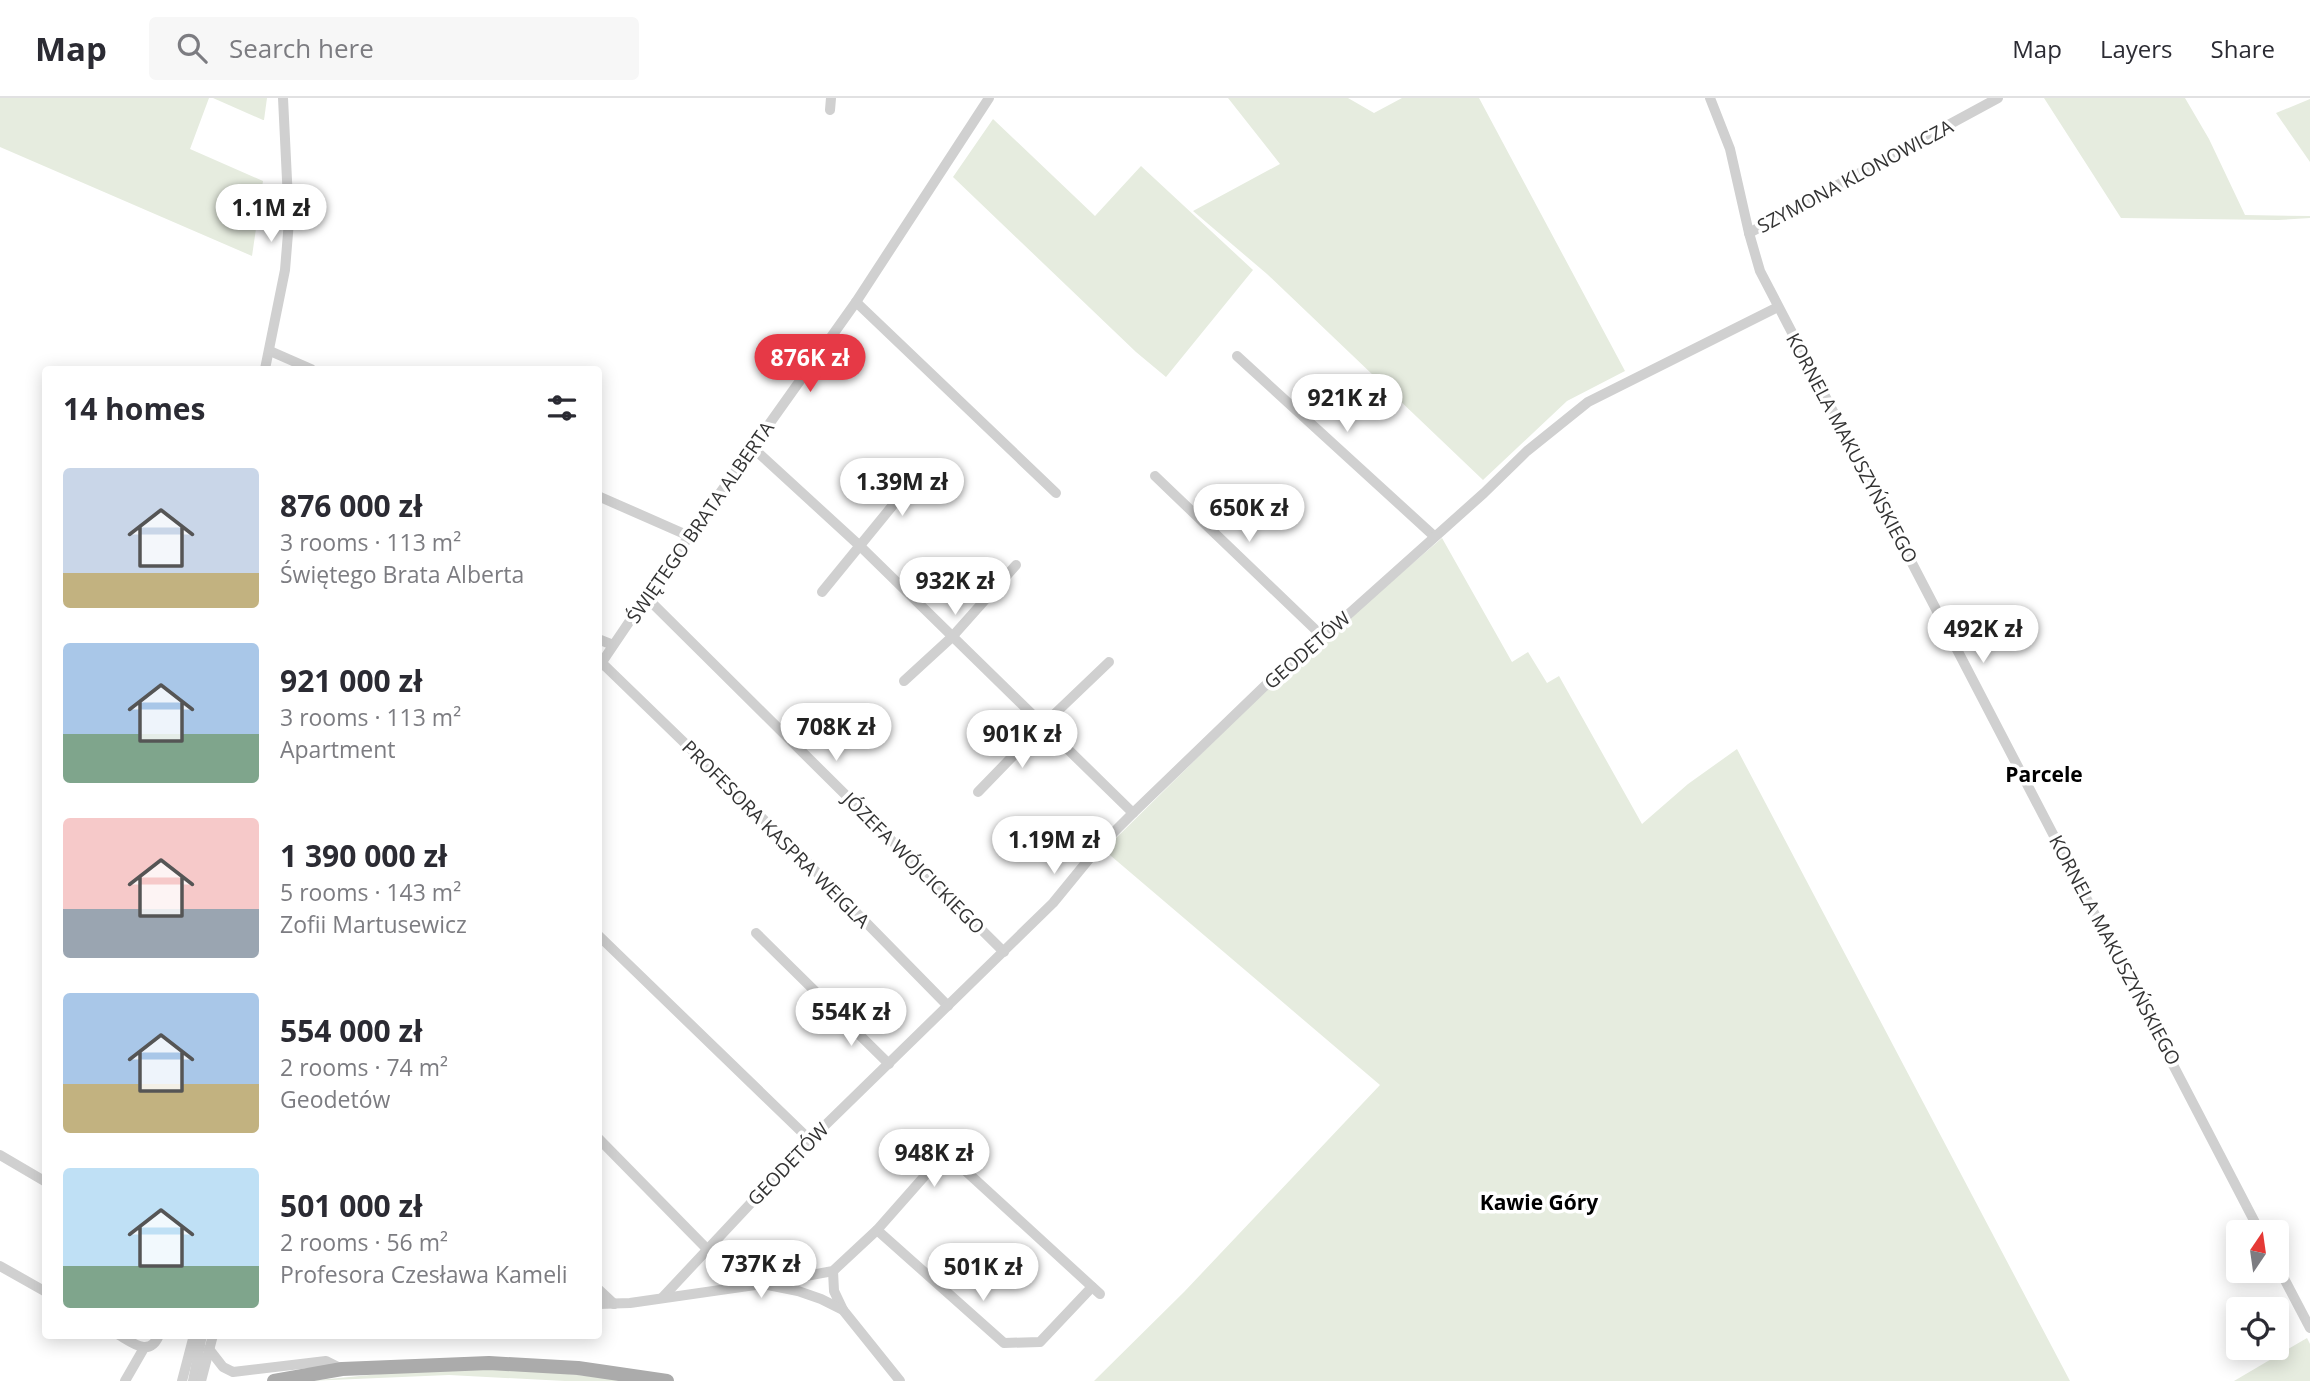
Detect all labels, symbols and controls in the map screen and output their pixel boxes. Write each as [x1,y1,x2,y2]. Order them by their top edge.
search box [149,17,639,80]
text: Map [35,26,107,71]
icon: search [173,29,211,67]
text: Search here [229,30,374,66]
text: Map [2012,32,2062,65]
text: Layers [2100,32,2173,65]
text: Share [2211,32,2275,65]
street label: SZYMONA KLONOWICZA [1753,113,1957,239]
pin: 1.1M zł [206,184,336,244]
text: 1.1M zł [232,191,310,223]
street label: KORNELA MAKUSZYŃSKIEGO [1780,328,1924,568]
pin: 876K zł [745,334,875,394]
text: 876K zł [771,341,849,373]
pin: 921K zł [1282,374,1412,434]
text: 921K zł [1308,381,1386,413]
text: 14 homes [63,388,206,429]
icon: filters [543,389,581,427]
street label: ŚWIĘTEGO BRATA ALBERTA [620,416,780,628]
pin: 1.39M zł [830,458,974,518]
text: 1.39M zł [856,465,948,497]
pin: 650K zł [1184,484,1314,544]
text: 876 000 zł [280,485,422,526]
text: 650K zł [1210,491,1288,523]
icon: home [119,496,203,580]
text: 3 rooms · 113 m² [280,526,461,558]
text: Świętego Brata Alberta [280,558,524,590]
pin: 932K zł [890,558,1020,617]
text: 932K zł [916,564,994,596]
street label: GEODETÓW [1258,605,1356,695]
pin: 492K zł [1918,606,2048,665]
text: 492K zł [1944,612,2022,644]
text: 921 000 zł [280,660,422,701]
icon: home [119,671,203,755]
text: 3 rooms · 113 m² [280,701,461,733]
pin: 708K zł [771,704,901,763]
text: 708K zł [797,710,875,742]
pin: 901K zł [957,710,1087,770]
text: 901K zł [983,717,1061,749]
text: Apartment [280,733,396,765]
street label: PROFESORA KASPRA WEIGLA [676,734,876,934]
district label: Parcele [2005,760,2083,788]
street label: JÓZEFA WÓJCICKIEGO [836,785,991,940]
pin: 1.19M zł [982,816,1126,876]
text: 1.19M zł [1008,823,1100,855]
street label: KORNELA MAKUSZYŃSKIEGO [2043,830,2187,1070]
text: 1 390 000 zł [280,835,447,876]
icon: home [119,846,203,930]
text: 5 rooms · 143 m² [280,876,461,908]
text: Zofii Martusewicz [280,908,467,940]
pin: 554K zł [786,988,916,1048]
text: 554K zł [812,995,890,1027]
text: 554 000 zł [280,1010,422,1051]
icon: home [119,1021,203,1105]
text: 2 rooms · 74 m² [280,1051,448,1083]
text: Geodetów [280,1083,390,1115]
street label: GEODETÓW [742,1116,835,1211]
pin: 948K zł [869,1130,999,1189]
text: 948K zł [895,1136,973,1168]
text: 501 000 zł [280,1185,422,1226]
district label: Kawie Góry [1480,1188,1598,1216]
icon: home [119,1196,203,1280]
north arrow [2226,1220,2289,1283]
map controls [2226,1220,2289,1360]
text: 2 rooms · 56 m² [280,1226,448,1258]
pin: 737K zł [696,1240,826,1300]
pin: 501K zł [918,1244,1048,1303]
text: 737K zł [722,1247,800,1279]
text: 501K zł [944,1250,1022,1282]
text: Profesora Czesława Kameli [280,1258,568,1290]
button: locate [2226,1297,2289,1360]

